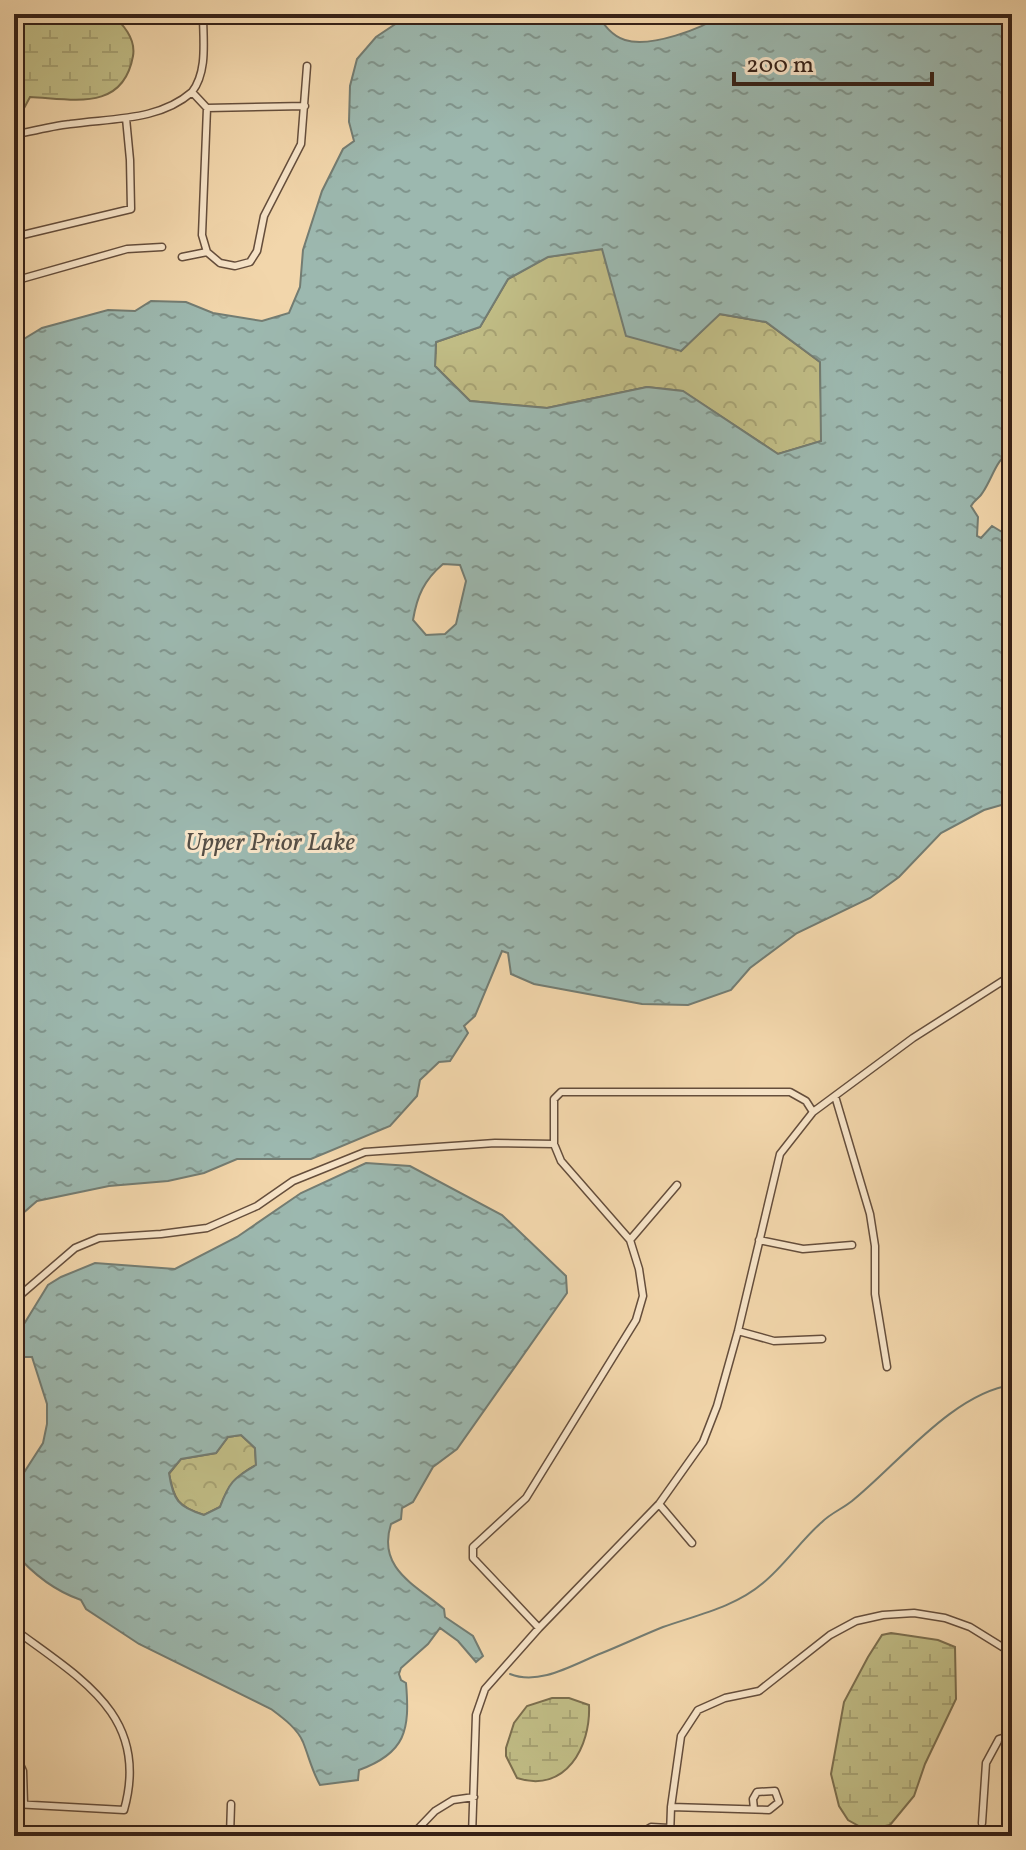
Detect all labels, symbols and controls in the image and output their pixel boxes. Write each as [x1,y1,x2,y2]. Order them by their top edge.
scale bar [734,36,932,86]
text: 200 m [746,49,814,83]
water label: Upper Prior Lake [185,825,355,861]

